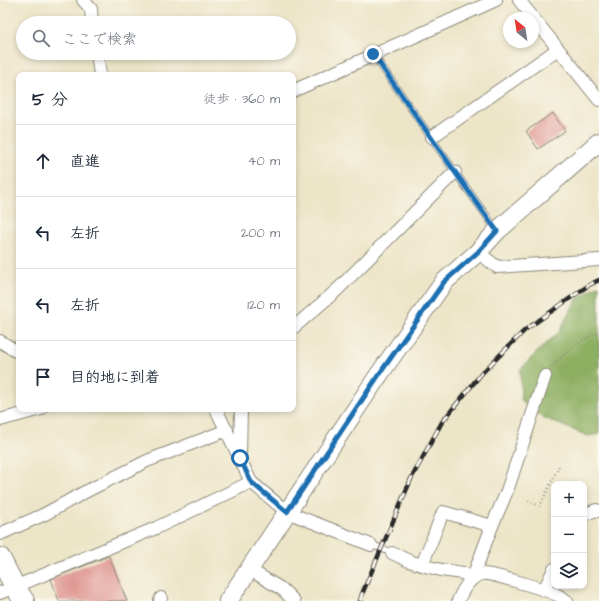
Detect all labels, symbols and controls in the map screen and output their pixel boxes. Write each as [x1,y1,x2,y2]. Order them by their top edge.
north arrow [503,12,539,48]
search box [16,16,296,60]
icon: search [30,27,52,49]
text: ここで検索 [62,29,137,50]
route end [364,45,382,63]
text: 5 分 [32,88,68,112]
text: 徒歩 · 360 m [203,90,280,108]
icon: ahead [32,150,54,172]
text: 直進 [70,151,100,172]
text: 40 m [248,152,280,170]
icon: left [32,222,54,244]
text: 左折 [70,223,100,244]
text: 200 m [241,224,280,242]
icon: left [32,294,54,316]
text: 左折 [70,295,100,316]
text: 120 m [247,296,280,314]
icon: arrive [32,366,54,388]
text: 目的地に到着 [70,367,160,388]
route start [231,449,249,467]
map controls [551,481,587,589]
button: + [551,481,587,517]
button: − [551,517,587,553]
button: layers [551,553,587,589]

